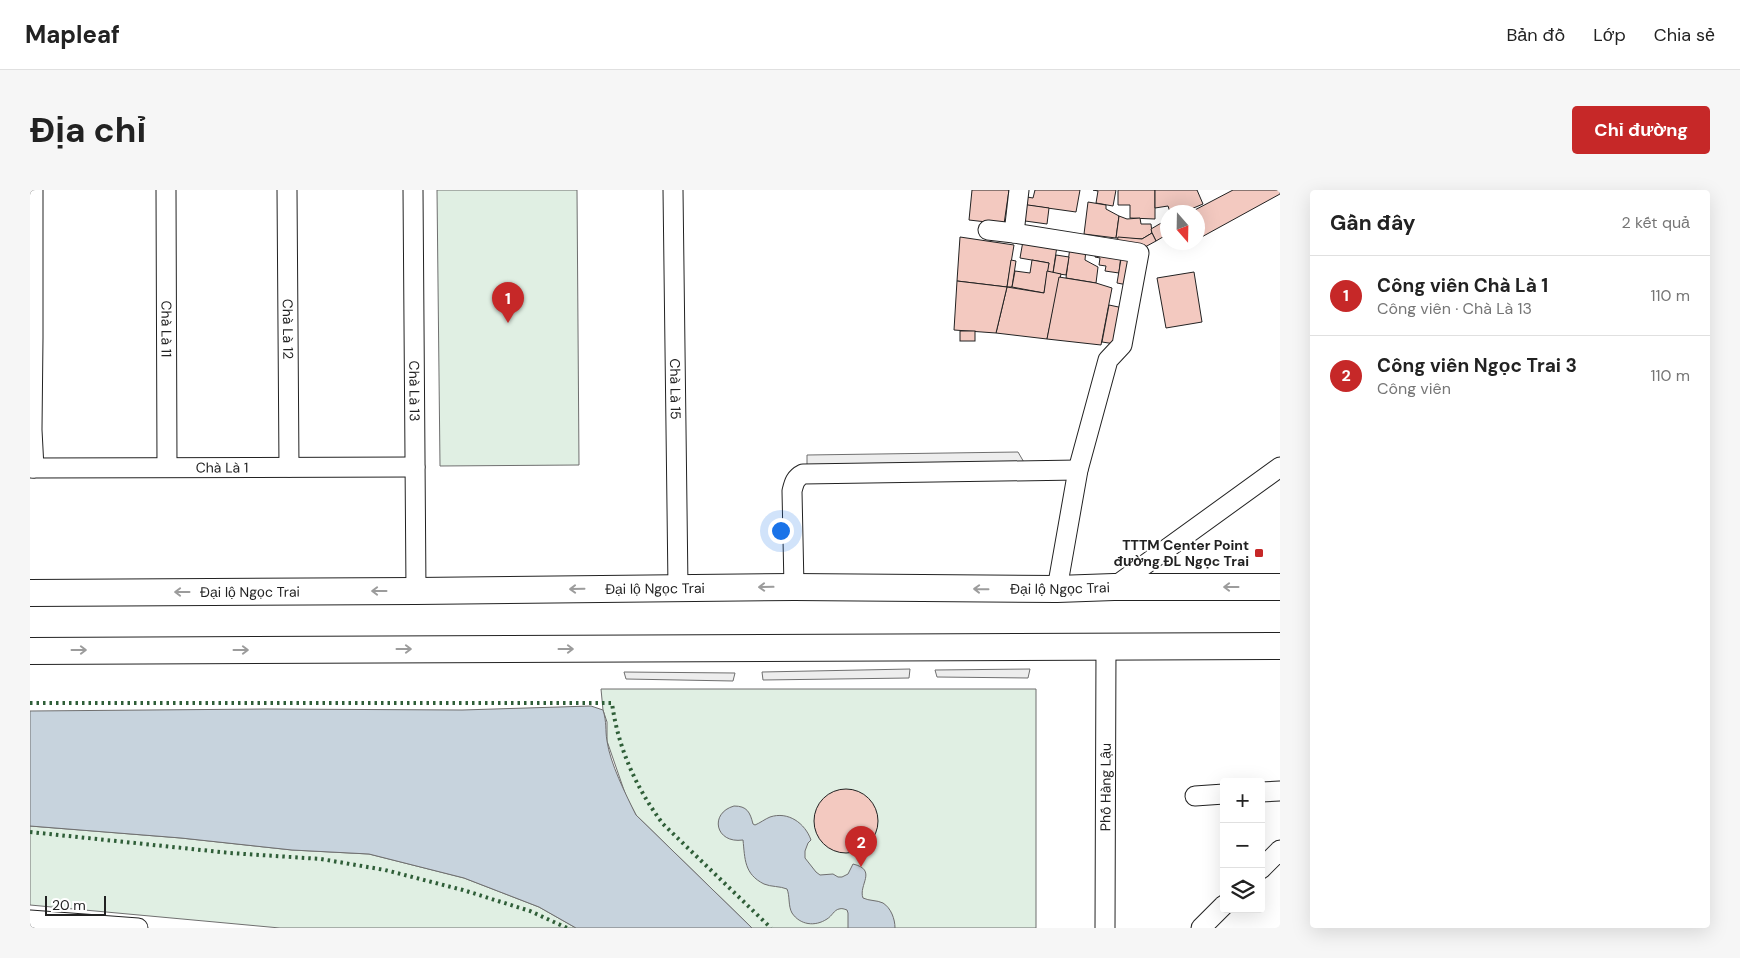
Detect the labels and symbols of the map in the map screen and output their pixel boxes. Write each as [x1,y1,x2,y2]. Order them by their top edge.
north arrow [1160,205,1205,250]
pin: 1 [492,282,524,323]
street label: Chà Là 12 [279,299,297,359]
street label: Chà Là 11 [157,300,176,358]
street label: Chà Là 15 [666,358,685,420]
street label: Chà Là 13 [405,360,424,421]
street label: Chà Là 1 [196,458,248,477]
your location [768,518,794,544]
place label: TTTM Center Point đường ĐL Ngọc Trai [1114,536,1249,570]
marker: TTTM Center Point đường ĐL Ngọc Trai [1253,547,1265,559]
street label: Đại lộ Ngọc Trai [1010,578,1110,598]
street label: Đại lộ Ngọc Trai [605,579,705,598]
one-way arrow [759,582,775,592]
one-way arrow [1224,582,1240,592]
street label: Đại lộ Ngọc Trai [200,583,300,601]
one-way arrow [569,584,586,594]
one-way arrow [974,584,990,594]
one-way arrow [372,586,388,596]
one-way arrow [174,587,190,597]
one-way arrow [395,644,411,654]
one-way arrow [558,644,574,653]
one-way arrow [70,645,86,655]
one-way arrow [232,645,249,655]
street label: Phố Hàng Lậu [1096,743,1115,831]
pin: 2 [845,826,877,867]
scale bar [45,893,106,916]

